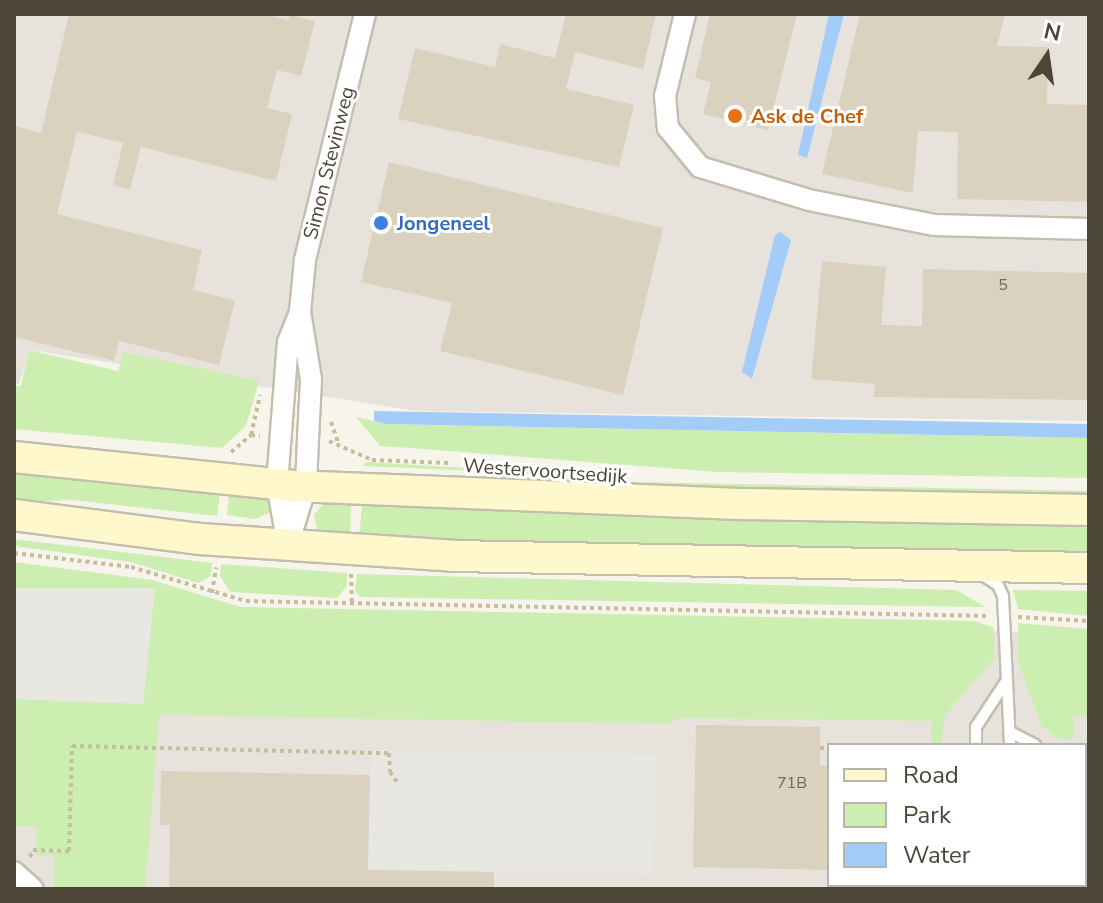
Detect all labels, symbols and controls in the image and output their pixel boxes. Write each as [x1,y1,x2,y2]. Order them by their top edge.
north arrow [1007,16,1087,96]
text: N [1041,16,1064,49]
street label: Simon Stevinweg [298,84,360,242]
place label: Ask de Chef [751,104,863,128]
marker: Ask de Chef [726,107,744,125]
place label: Jongeneel [397,211,490,235]
marker: Jongeneel [372,214,390,232]
house number: 5 [998,275,1008,295]
street label: Westervoortsedijk [462,453,628,489]
legend [827,743,1087,887]
text: Road [903,759,959,791]
house number: 71B [777,773,807,793]
text: Park [903,799,951,831]
text: Water [903,839,970,871]

